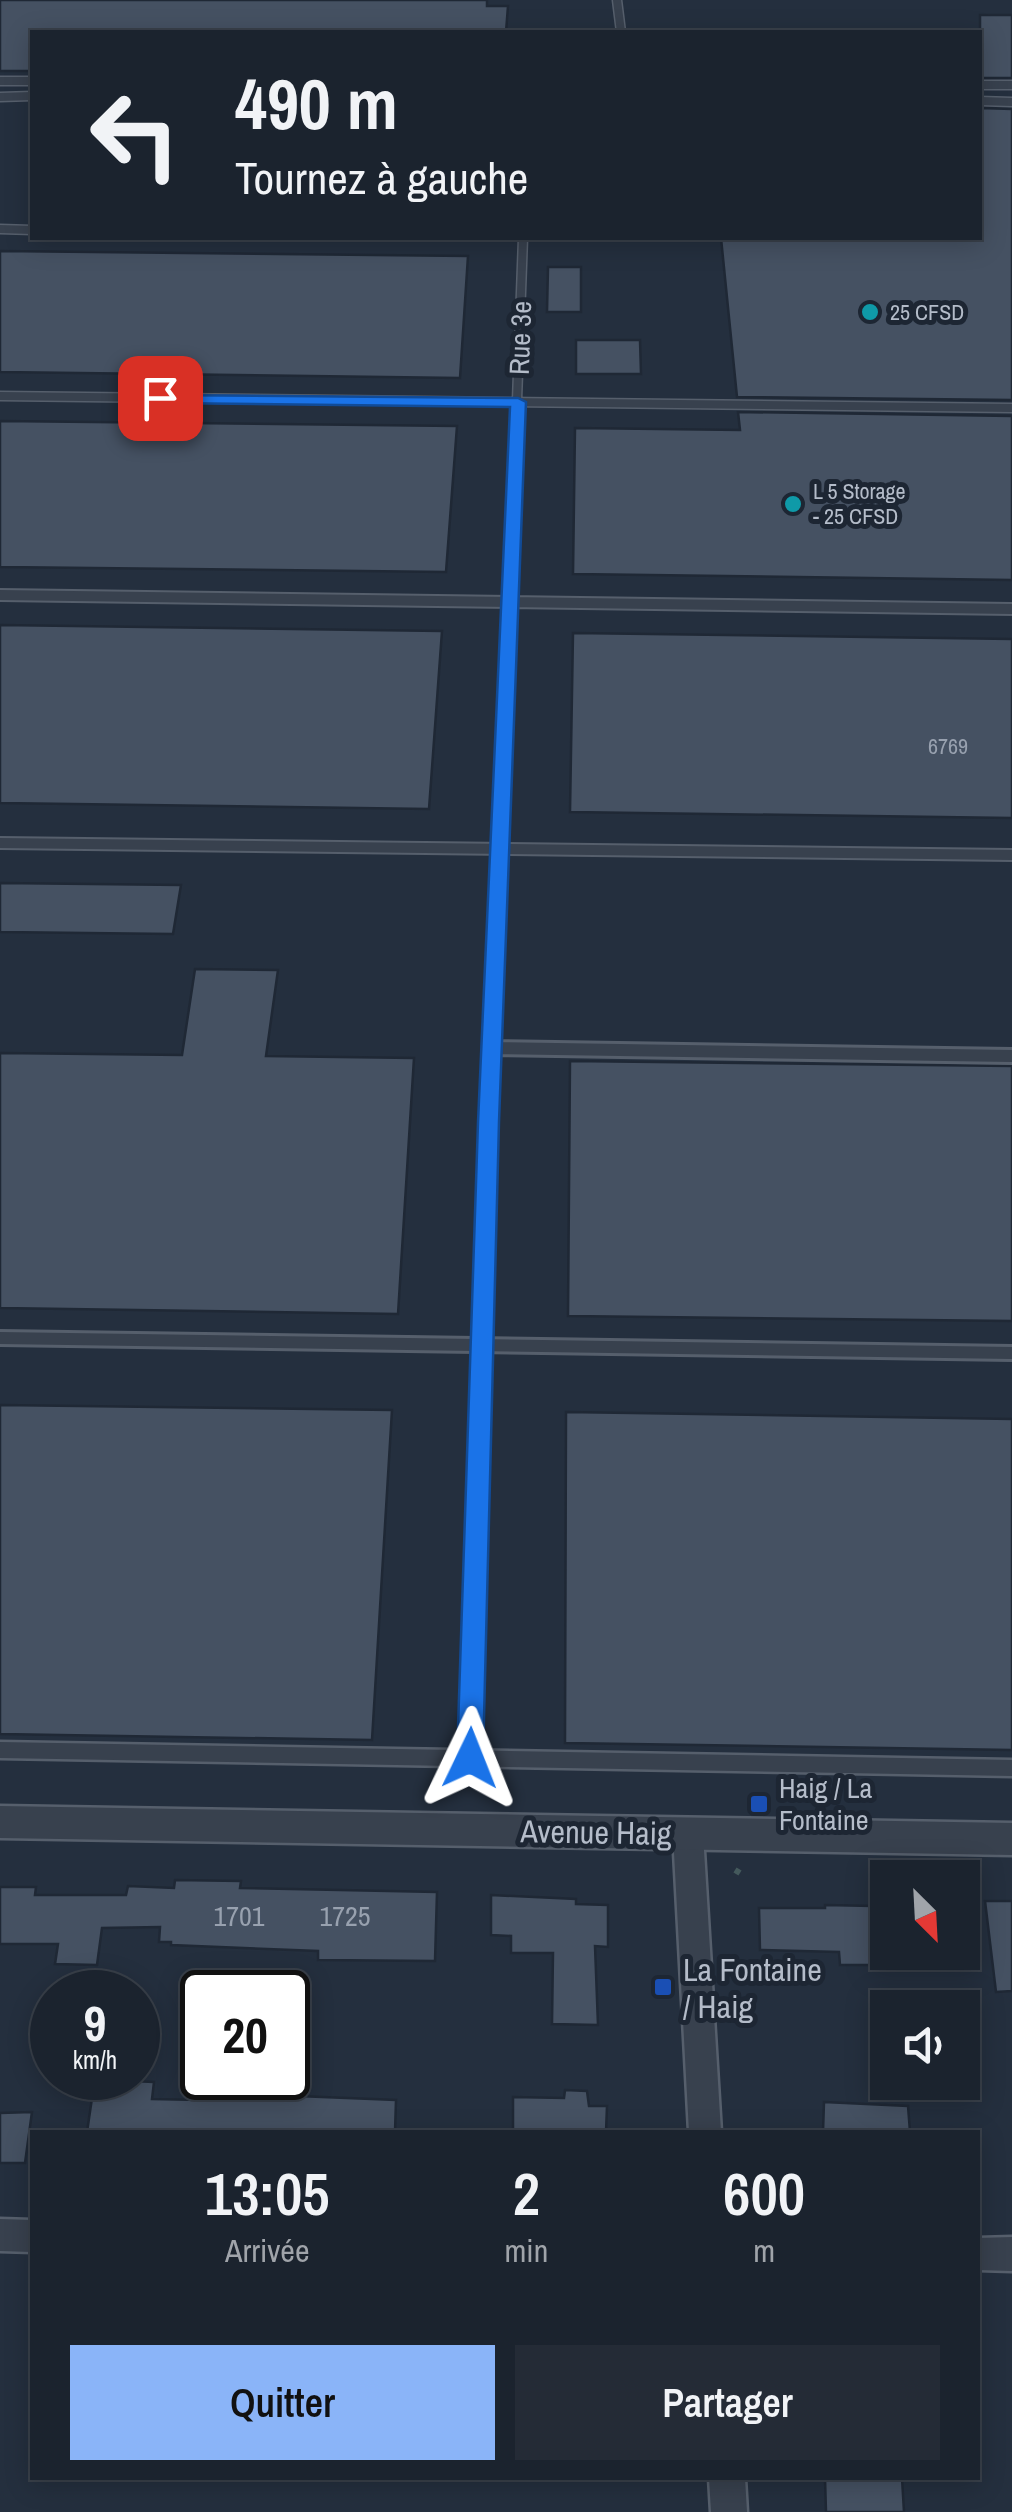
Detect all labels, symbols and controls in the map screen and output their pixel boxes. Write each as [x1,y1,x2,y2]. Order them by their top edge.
text: 490 m [235,57,398,151]
icon: left [70,70,200,200]
text: Tournez à gauche [235,147,528,208]
place label: 25 CFSD [890,297,964,327]
street label: Rue 3e [500,300,540,376]
marker: 25 CFSD [859,301,881,323]
pin [118,356,203,441]
icon: arrive [133,371,188,426]
place label: L 5 Storage - 25 CFSD [813,476,906,531]
marker: L 5 Storage - 25 CFSD [782,493,804,515]
house number: 6769 [928,731,968,761]
position arrow [418,1706,522,1810]
place label: Haig / La Fontaine [779,1769,872,1839]
marker: Haig / La Fontaine [748,1793,770,1815]
street label: Avenue Haig [519,1809,672,1855]
north arrow [870,1860,980,1970]
map controls [870,1860,980,2100]
house number: 1701 [213,1897,265,1935]
house number: 1725 [319,1897,371,1935]
place label: La Fontaine / Haig [683,1948,822,2028]
speed limit sign: 20 [180,1970,310,2100]
marker: La Fontaine / Haig [652,1976,674,1998]
text: 9 [84,1989,106,2057]
button: sound [870,1990,980,2100]
text: km/h [73,2043,117,2077]
text: 13:05 [205,2153,330,2234]
text: 2 [513,2153,540,2234]
text: 600 [723,2153,805,2234]
text: Arrivée [225,2229,310,2272]
text: min [505,2229,548,2272]
text: m [753,2229,775,2272]
button: Quitter [70,2345,495,2460]
button: Partager [515,2345,940,2460]

